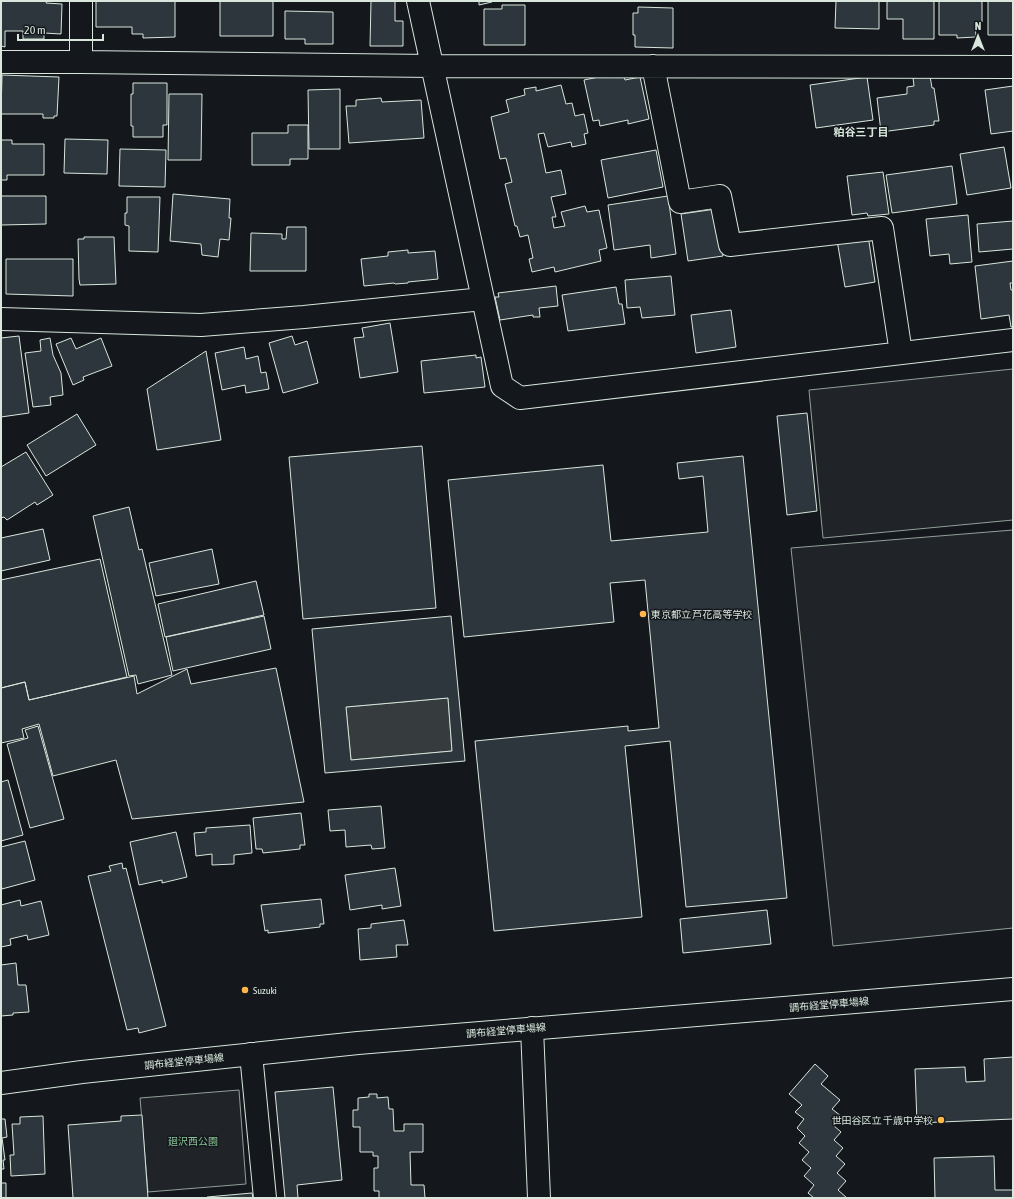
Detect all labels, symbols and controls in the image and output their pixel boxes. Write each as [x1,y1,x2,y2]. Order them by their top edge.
scale bar [18,16,103,42]
north arrow [958,16,998,56]
text: N [975,20,981,32]
text: 20 m [24,23,46,37]
district label: 粕谷三丁目 [834,126,889,138]
marker: 東京都立 芦花高等学校 [638,609,648,619]
place label: 東京都立 芦花高等学校 [651,609,752,620]
marker: Suzuki [240,985,250,995]
place label: Suzuki [253,985,277,996]
street label: 調布経堂停車場線 [789,996,869,1013]
street label: 調布経堂停車場線 [466,1022,546,1039]
street label: 調布経堂停車場線 [144,1052,224,1071]
place label: 世田谷区立 千歳中学校 [832,1115,933,1126]
marker: 世田谷区立 千歳中学校 [936,1115,946,1125]
park label: 廻沢西公園 [168,1136,218,1147]

